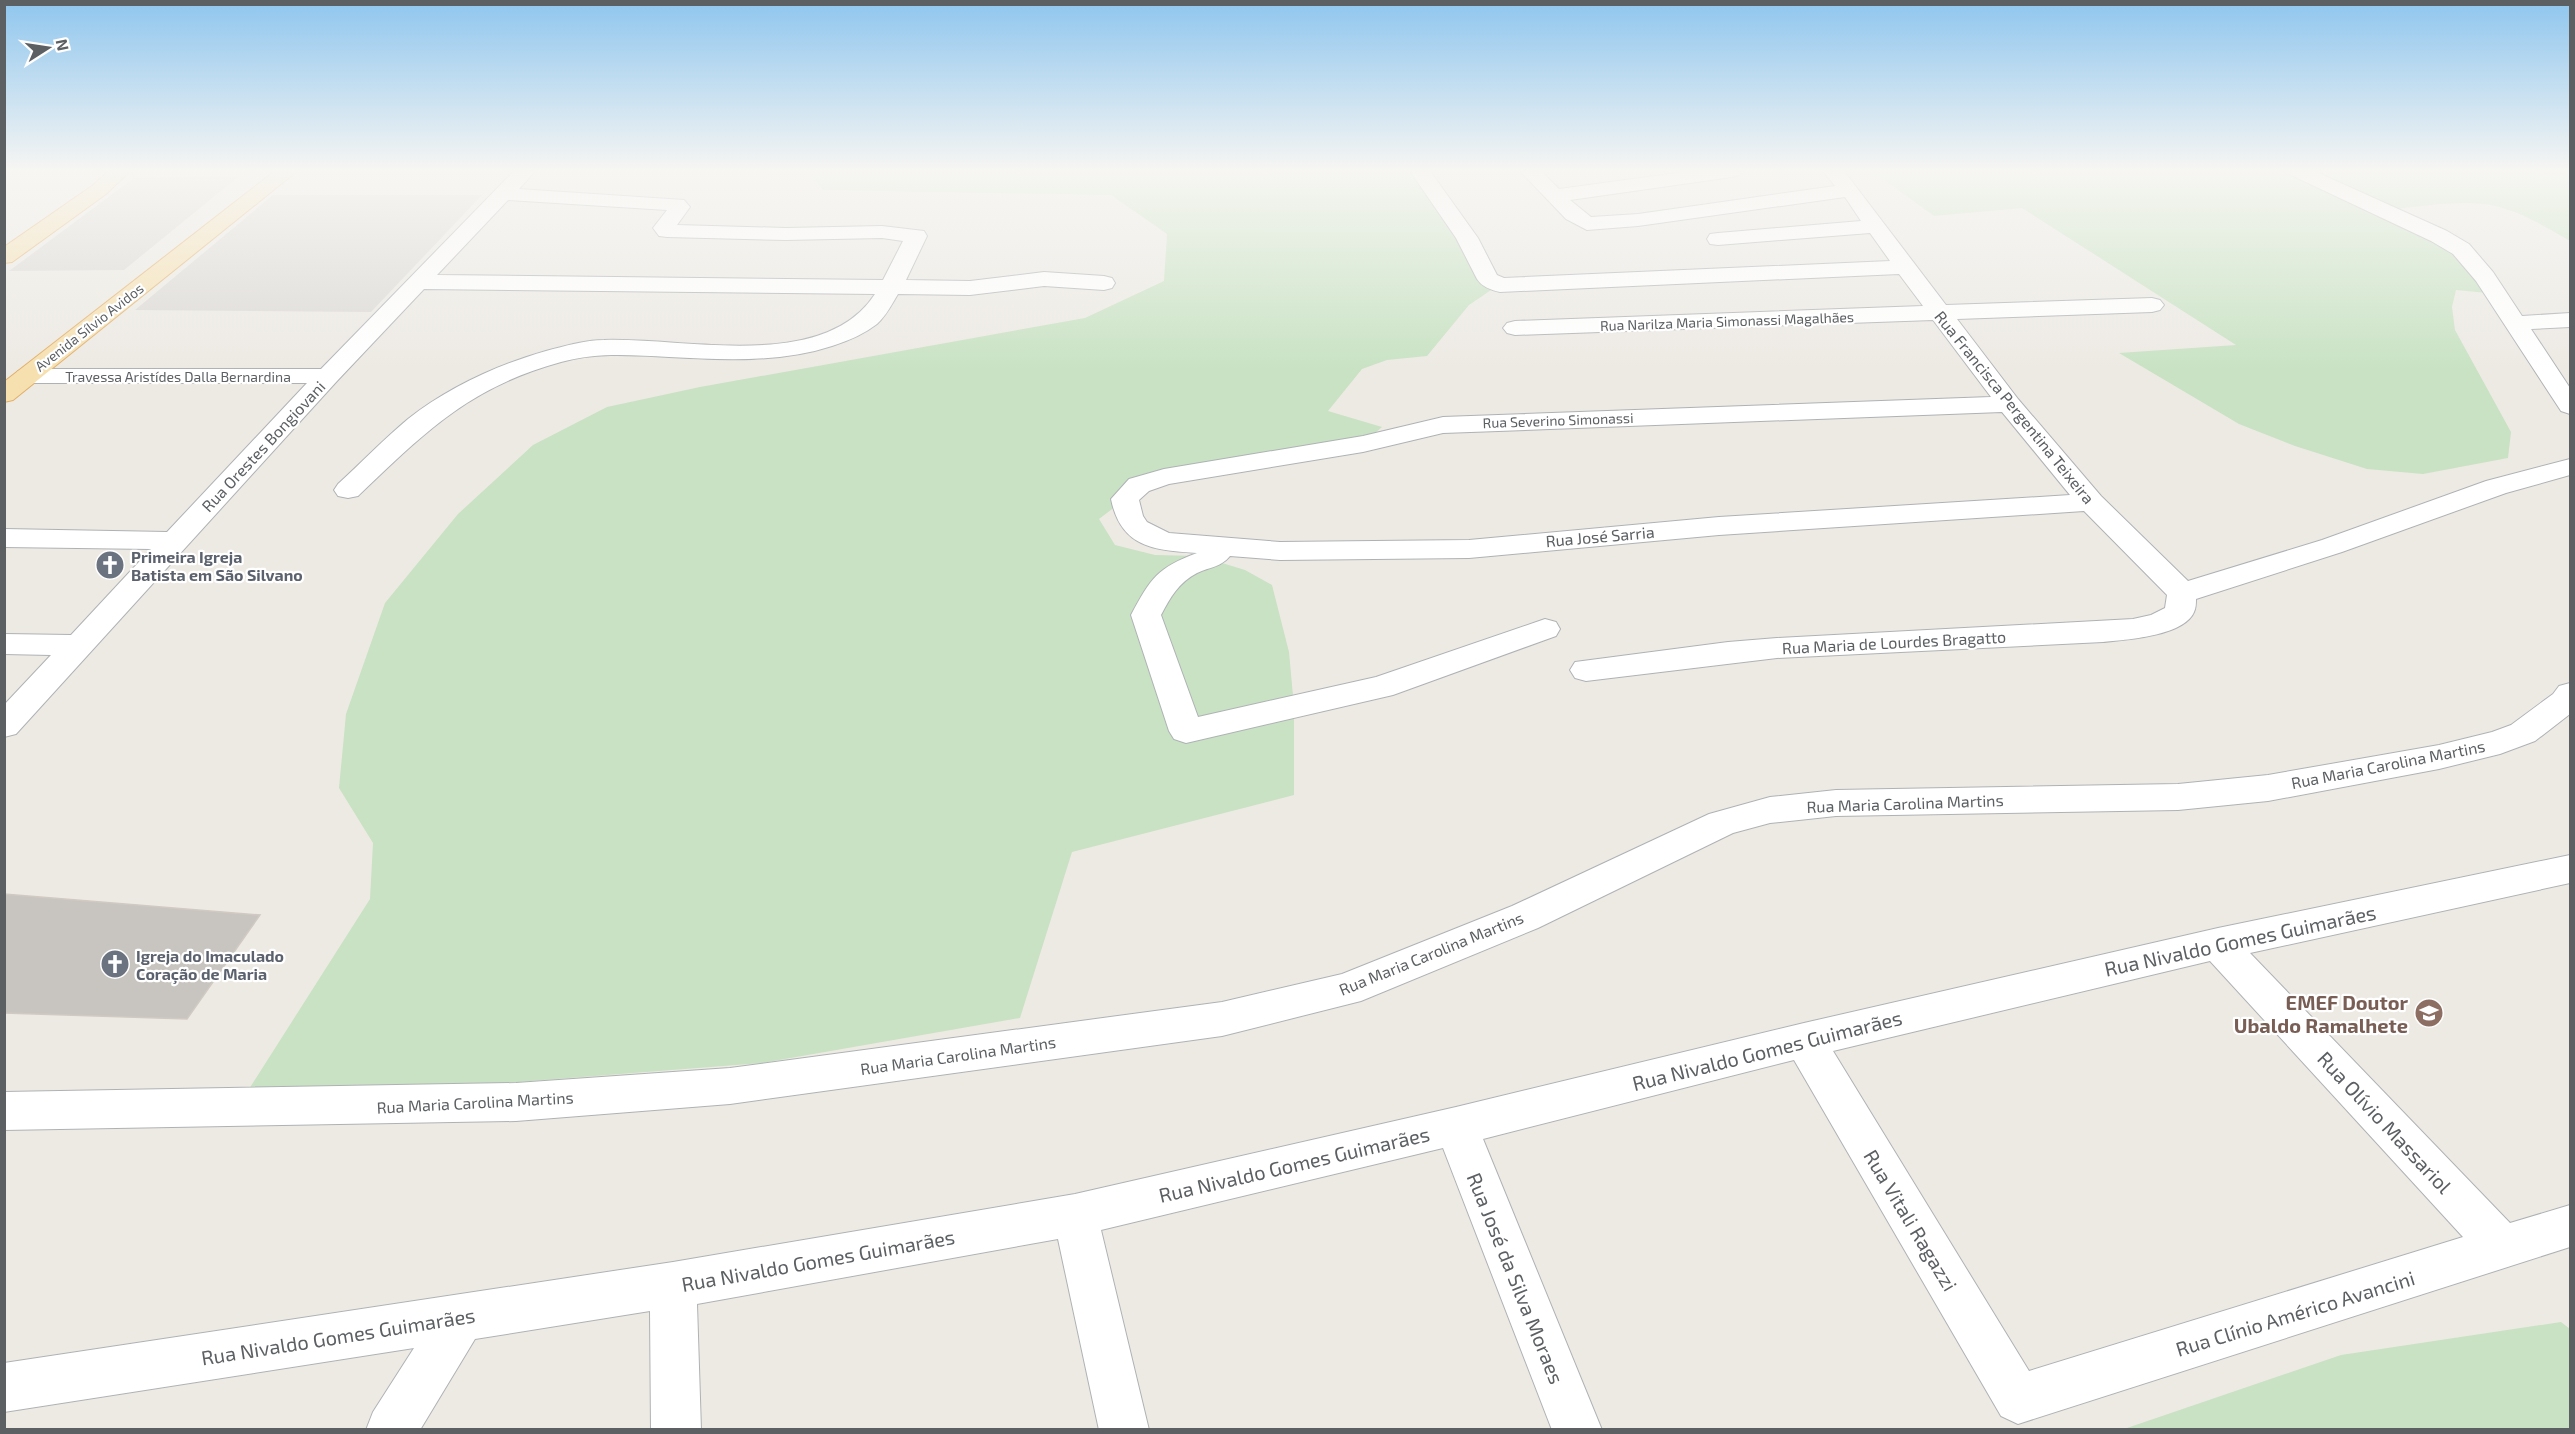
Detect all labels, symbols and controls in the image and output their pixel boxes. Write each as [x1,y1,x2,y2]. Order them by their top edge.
north arrow [18,18,78,78]
text: N [53,37,74,52]
street label: Avenida Sílvio Avidos [31,279,147,375]
street label: Rua Francisca Pergentina Teixeira [1931,307,2099,507]
street label: Rua Narilza Maria Simonassi Magalhães [1600,308,1854,334]
street label: Travessa Aristídes Dalla Bernardina [65,368,291,385]
street label: Rua Orestes Bongiovani [197,377,329,515]
street label: Rua Severino Simonassi [1482,409,1634,431]
street label: Rua José Sarria [1545,522,1655,550]
place label: Primeira Igreja Batista em São Silvano [131,547,303,584]
church icon: Primeira Igreja Batista em São Silvano [94,549,126,581]
street label: Rua Maria de Lourdes Bragatto [1781,627,2007,657]
street label: Rua Maria Carolina Martins [2289,736,2487,792]
street label: Rua Maria Carolina Martins [1806,790,2004,816]
street label: Rua Nivaldo Gomes Guimarães [2102,899,2378,981]
street label: Rua Maria Carolina Martins [1336,907,1526,999]
place label: Igreja do Imaculado Coração de Maria [136,946,284,985]
church icon: Igreja do Imaculado Coração de Maria [99,948,131,980]
place label: EMEF Doutor Ubaldo Ramalhete [2234,990,2408,1037]
school or university icon: EMEF Doutor Ubaldo Ramalhete [2413,997,2445,1029]
street label: Rua Nivaldo Gomes Guimarães [1630,1005,1904,1095]
street label: Rua Maria Carolina Martins [859,1032,1057,1078]
street label: Rua Olívio Massariol [2313,1046,2457,1198]
street label: Rua Maria Carolina Martins [376,1087,574,1117]
street label: Rua Nivaldo Gomes Guimarães [1156,1121,1432,1207]
street label: Rua Vitali Ragazzi [1859,1145,1963,1295]
street label: Rua José da Silva Moraes [1463,1169,1569,1387]
street label: Rua Nivaldo Gomes Guimarães [679,1224,957,1296]
street label: Rua Clínio Américo Avancini [2173,1265,2417,1361]
street label: Rua Nivaldo Gomes Guimarães [199,1302,477,1370]

